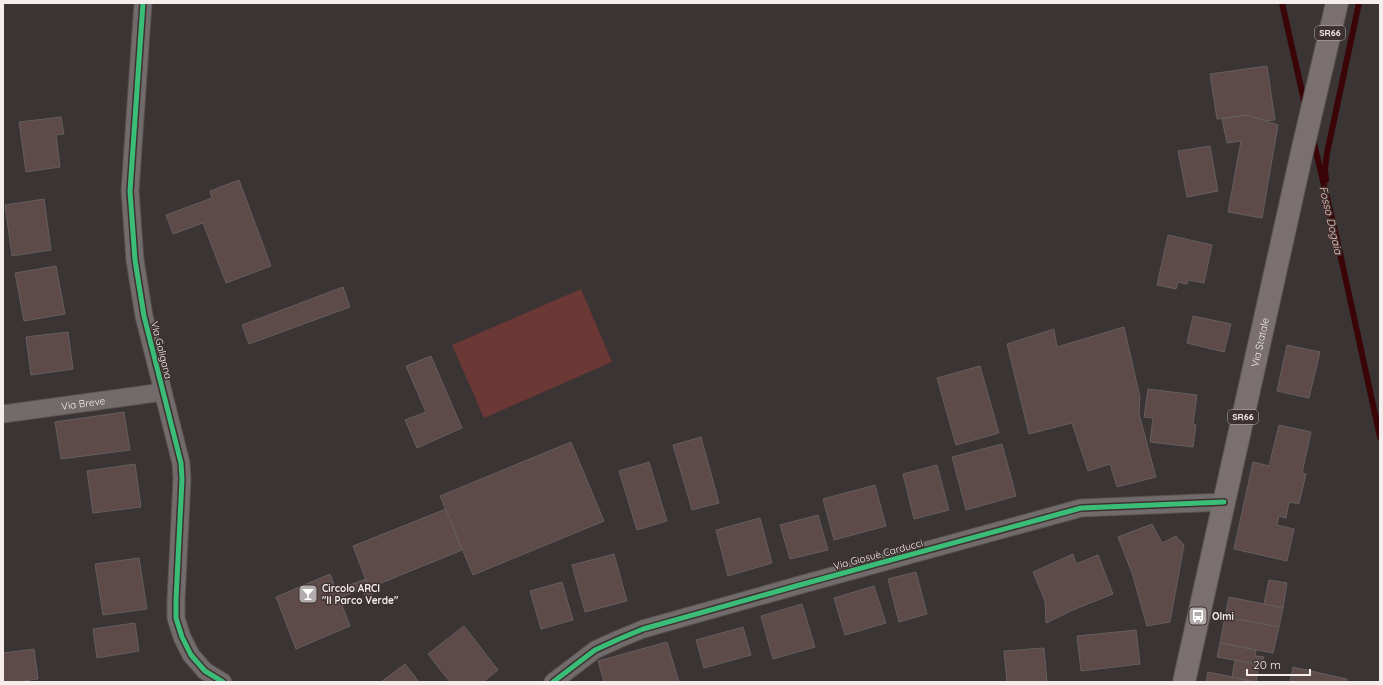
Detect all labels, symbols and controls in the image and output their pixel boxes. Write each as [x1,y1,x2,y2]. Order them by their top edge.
road number: SR66 [1315,26,1345,40]
water label: Fosso Dogaia [1316,184,1346,257]
street label: Via Statale [1248,316,1272,368]
street label: Via Galigana [148,320,175,380]
street label: Via Breve [61,394,106,413]
road number: SR66 [1228,410,1258,424]
street label: Via Giosuè Carducci [832,536,924,573]
place label: Circolo ARCI "Il Parco Verde" [322,582,399,607]
bar icon: Circolo ARCI "Il Parco Verde" [297,583,319,605]
bus stop icon: Olmi [1187,605,1209,627]
place label: Olmi [1212,610,1234,623]
scale bar [1247,651,1310,677]
text: 20 m [1253,657,1281,672]

